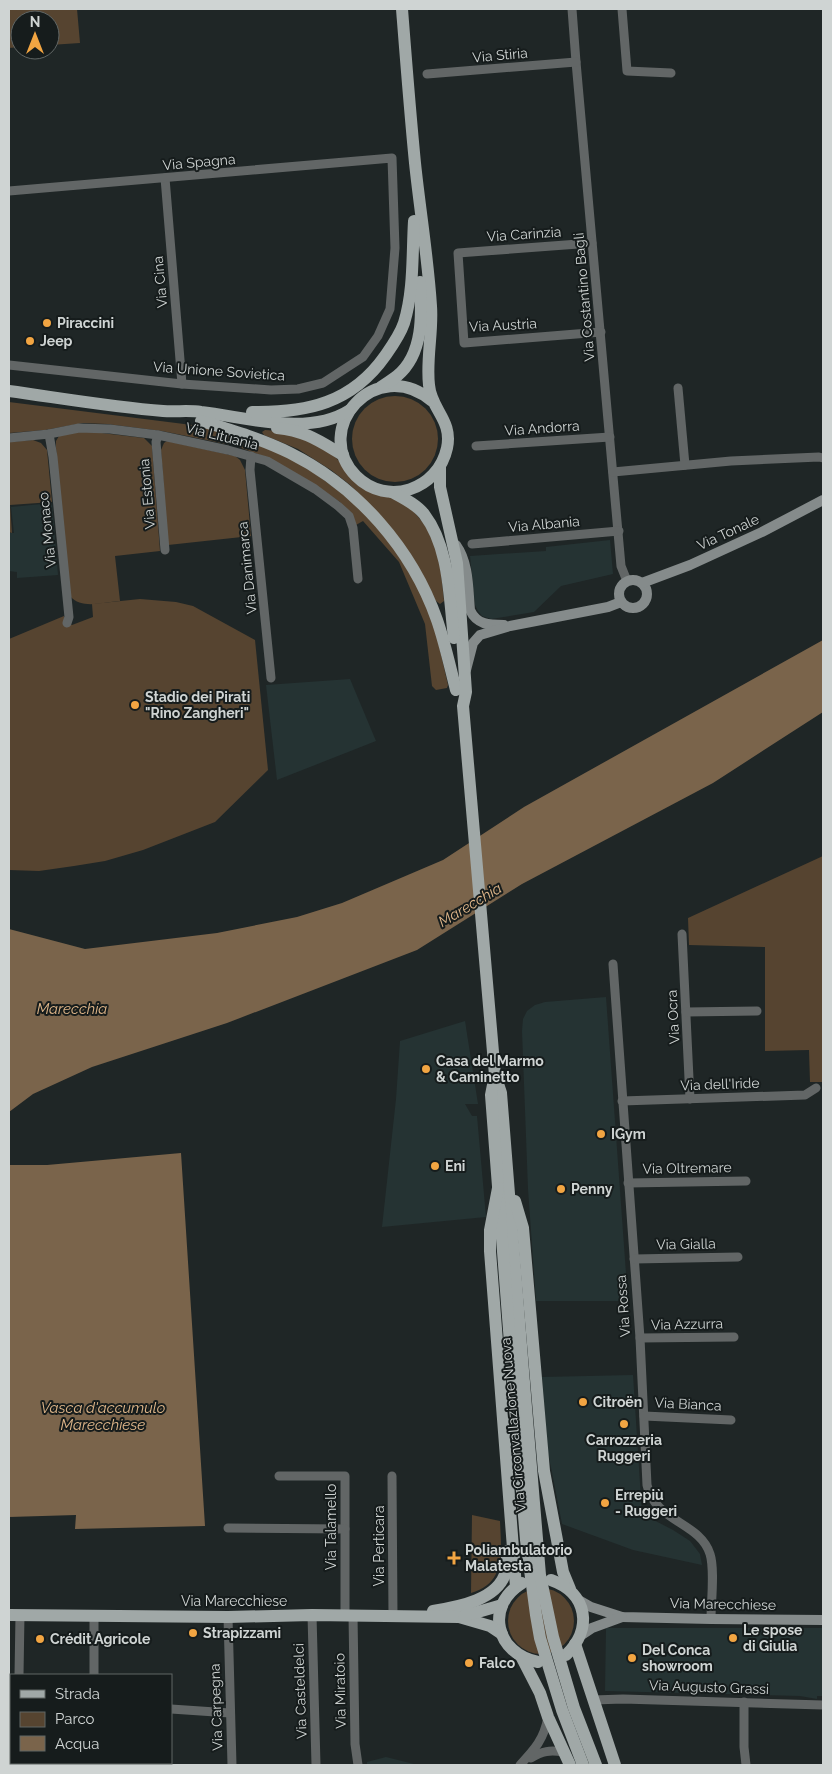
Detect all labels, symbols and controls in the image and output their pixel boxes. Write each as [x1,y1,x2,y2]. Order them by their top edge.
north arrow [10,10,60,60]
text: N [30,14,40,30]
street label: Via Stiria [472,45,528,65]
street label: Via Spagna [162,151,236,173]
street label: Via Carinzia [486,223,562,245]
street label: Via Costantino Bagli [570,232,598,362]
street label: Via Cina [150,255,170,309]
place label: Piraccini [57,315,114,331]
street label: Via Austria [469,315,537,335]
marker: Piraccini [41,317,53,329]
place label: Jeep [40,333,73,349]
marker: Jeep [24,335,36,347]
street label: Via Unione Sovietica [153,358,285,384]
street label: Via Andorra [504,417,580,439]
street label: Via Lituania [184,419,260,453]
street label: Via Estonia [136,458,158,530]
street label: Via Monaco [35,491,59,569]
street label: Via Tonale [694,511,762,553]
street label: Via Albania [508,513,580,535]
street label: Via Danimarca [234,521,260,615]
place label: Stadio dei Pirati "Rino Zangheri" [145,689,250,721]
marker: Stadio dei Pirati "Rino Zangheri" [129,699,141,711]
water label: Marecchia [435,879,505,931]
street label: Via Ocra [664,989,682,1045]
water label: Marecchia [37,1000,107,1018]
place label: Casa del Marmo & Caminetto [436,1053,544,1085]
marker: Casa del Marmo & Caminetto [420,1063,432,1075]
street label: Via dell'Iride [680,1075,760,1093]
place label: IGym [611,1126,646,1142]
marker: IGym [595,1128,607,1140]
place label: Eni [445,1158,465,1174]
street label: Via Oltremare [642,1159,732,1177]
marker: Eni [429,1160,441,1172]
place label: Penny [571,1181,613,1197]
marker: Penny [555,1183,567,1195]
street label: Via Gialla [656,1235,716,1253]
street label: Via Rossa [613,1274,633,1338]
street label: Via Azzurra [651,1315,723,1333]
street label: Via Circonvallazione Nuova [497,1337,529,1513]
place label: Citroën [593,1394,642,1410]
street label: Via Bianca [654,1394,722,1414]
marker: Citroën [577,1396,589,1408]
water label: Vasca d'accumulo Marecchiese [41,1399,165,1434]
marker: Carrozzeria Ruggeri [618,1418,630,1430]
place label: Carrozzeria Ruggeri [586,1432,662,1464]
street label: Via Talamello [323,1484,339,1570]
place label: Errepiù - Ruggeri [615,1487,677,1519]
marker: Errepiù - Ruggeri [599,1497,611,1509]
street label: Via Perticara [371,1505,387,1587]
place label: Poliambulatorio Malatesta [465,1542,573,1574]
marker: Poliambulatorio Malatesta [447,1551,461,1565]
street label: Via Marecchiese [181,1593,287,1609]
street label: Via Marecchiese [670,1595,776,1613]
place label: Le spose di Giulia [743,1622,803,1654]
place label: Strapizzami [203,1625,281,1641]
marker: Strapizzami [187,1627,199,1639]
place label: Crédit Agricole [50,1631,151,1647]
marker: Le spose di Giulia [727,1632,739,1644]
marker: Crédit Agricole [34,1633,46,1645]
place label: Del Conca showroom [642,1642,713,1674]
street label: Via Casteldelci [290,1643,310,1739]
marker: Del Conca showroom [626,1652,638,1664]
street label: Via Miratoio [331,1653,349,1729]
place label: Falco [479,1655,516,1671]
marker: Falco [463,1657,475,1669]
street label: Via Carpegna [206,1663,226,1751]
legend [10,1674,172,1764]
street label: Via Augusto Grassi [649,1677,769,1697]
text: Strada [55,1685,100,1703]
text: Parco [55,1710,95,1728]
text: Acqua [55,1735,99,1753]

